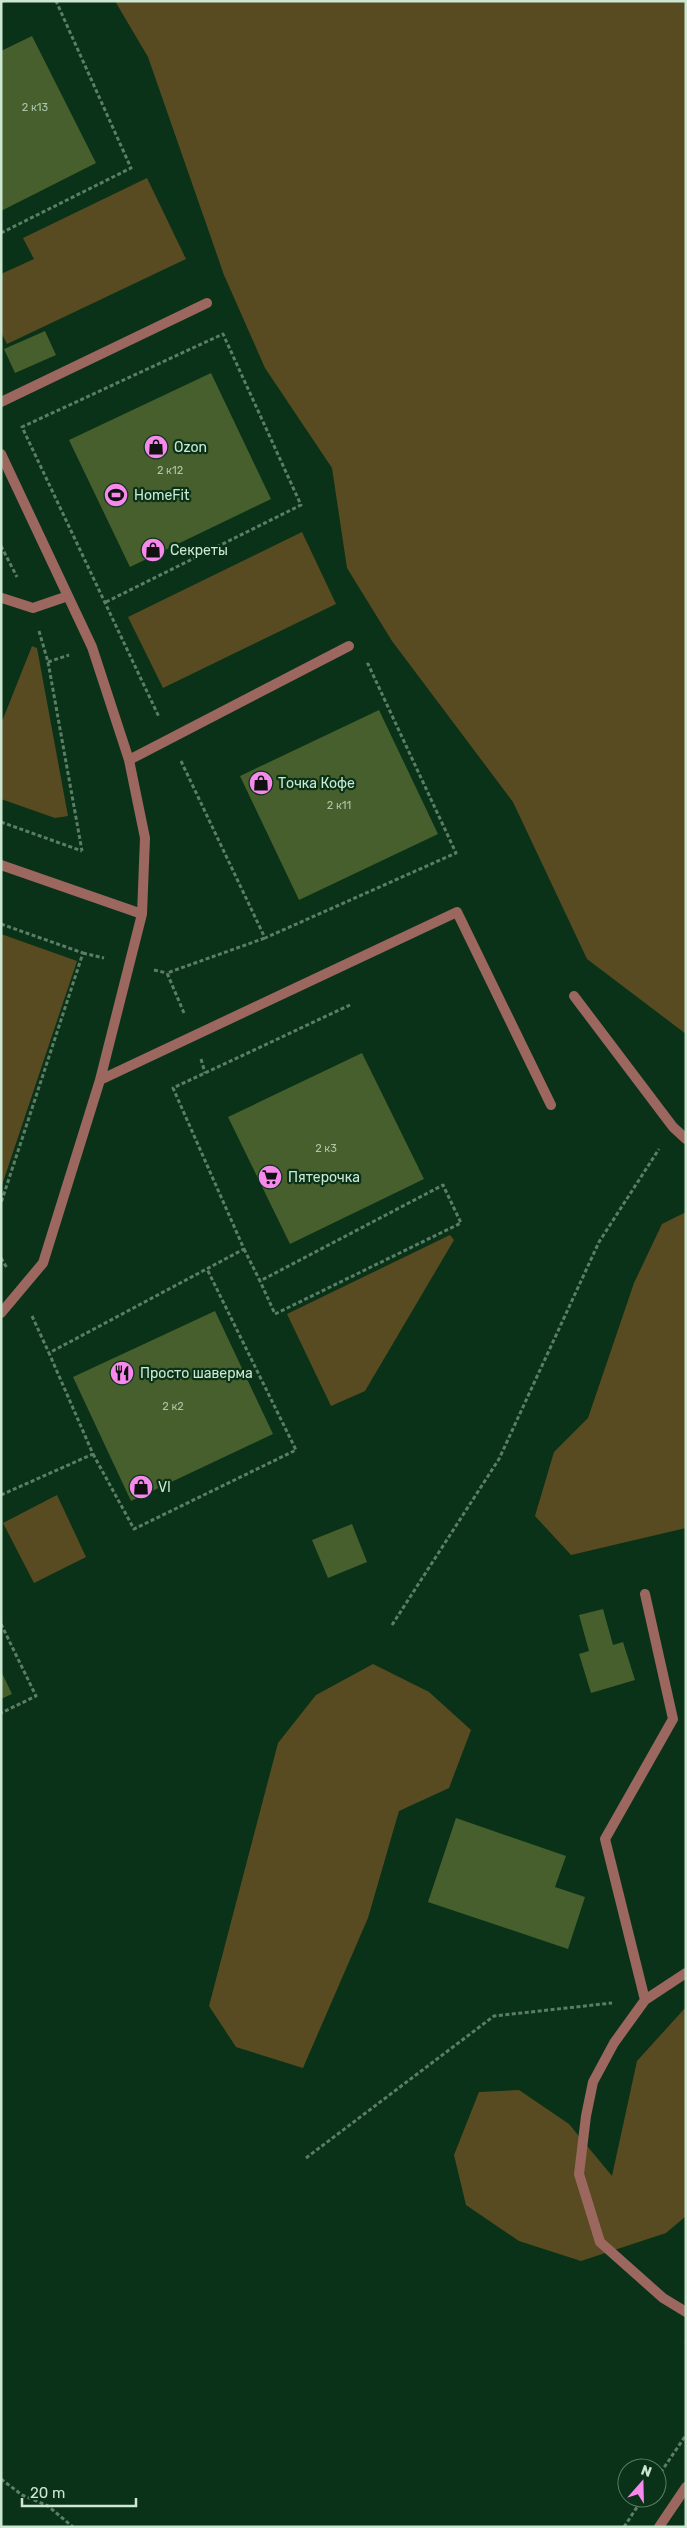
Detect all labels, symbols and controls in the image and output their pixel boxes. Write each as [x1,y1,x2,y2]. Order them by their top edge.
house number: 2 к13 [22,101,49,114]
shop icon: Ozon [143,434,169,460]
place label: Ozon [174,439,207,456]
house number: 2 к12 [157,464,183,477]
sports icon: HomeFit [103,482,129,508]
place label: HomeFit [134,487,190,504]
shop icon: Секреты [140,537,166,563]
place label: Секреты [170,542,228,559]
shop icon: Точка Кофе [248,770,274,796]
place label: Точка Кофе [278,775,355,792]
house number: 2 к11 [327,799,351,812]
house number: 2 к3 [315,1142,337,1155]
supermarket icon: Пятерочка [257,1164,283,1190]
place label: Пятерочка [288,1169,360,1186]
restaurant icon: Просто шаверма [109,1360,135,1386]
place label: Просто шаверма [140,1365,253,1382]
house number: 2 к2 [162,1400,184,1413]
shop icon: Vl [128,1474,154,1500]
place label: Vl [158,1479,171,1496]
north arrow [617,2458,667,2508]
text: N [639,2462,654,2481]
scale bar [22,2476,136,2508]
text: 20 m [30,2484,65,2502]

